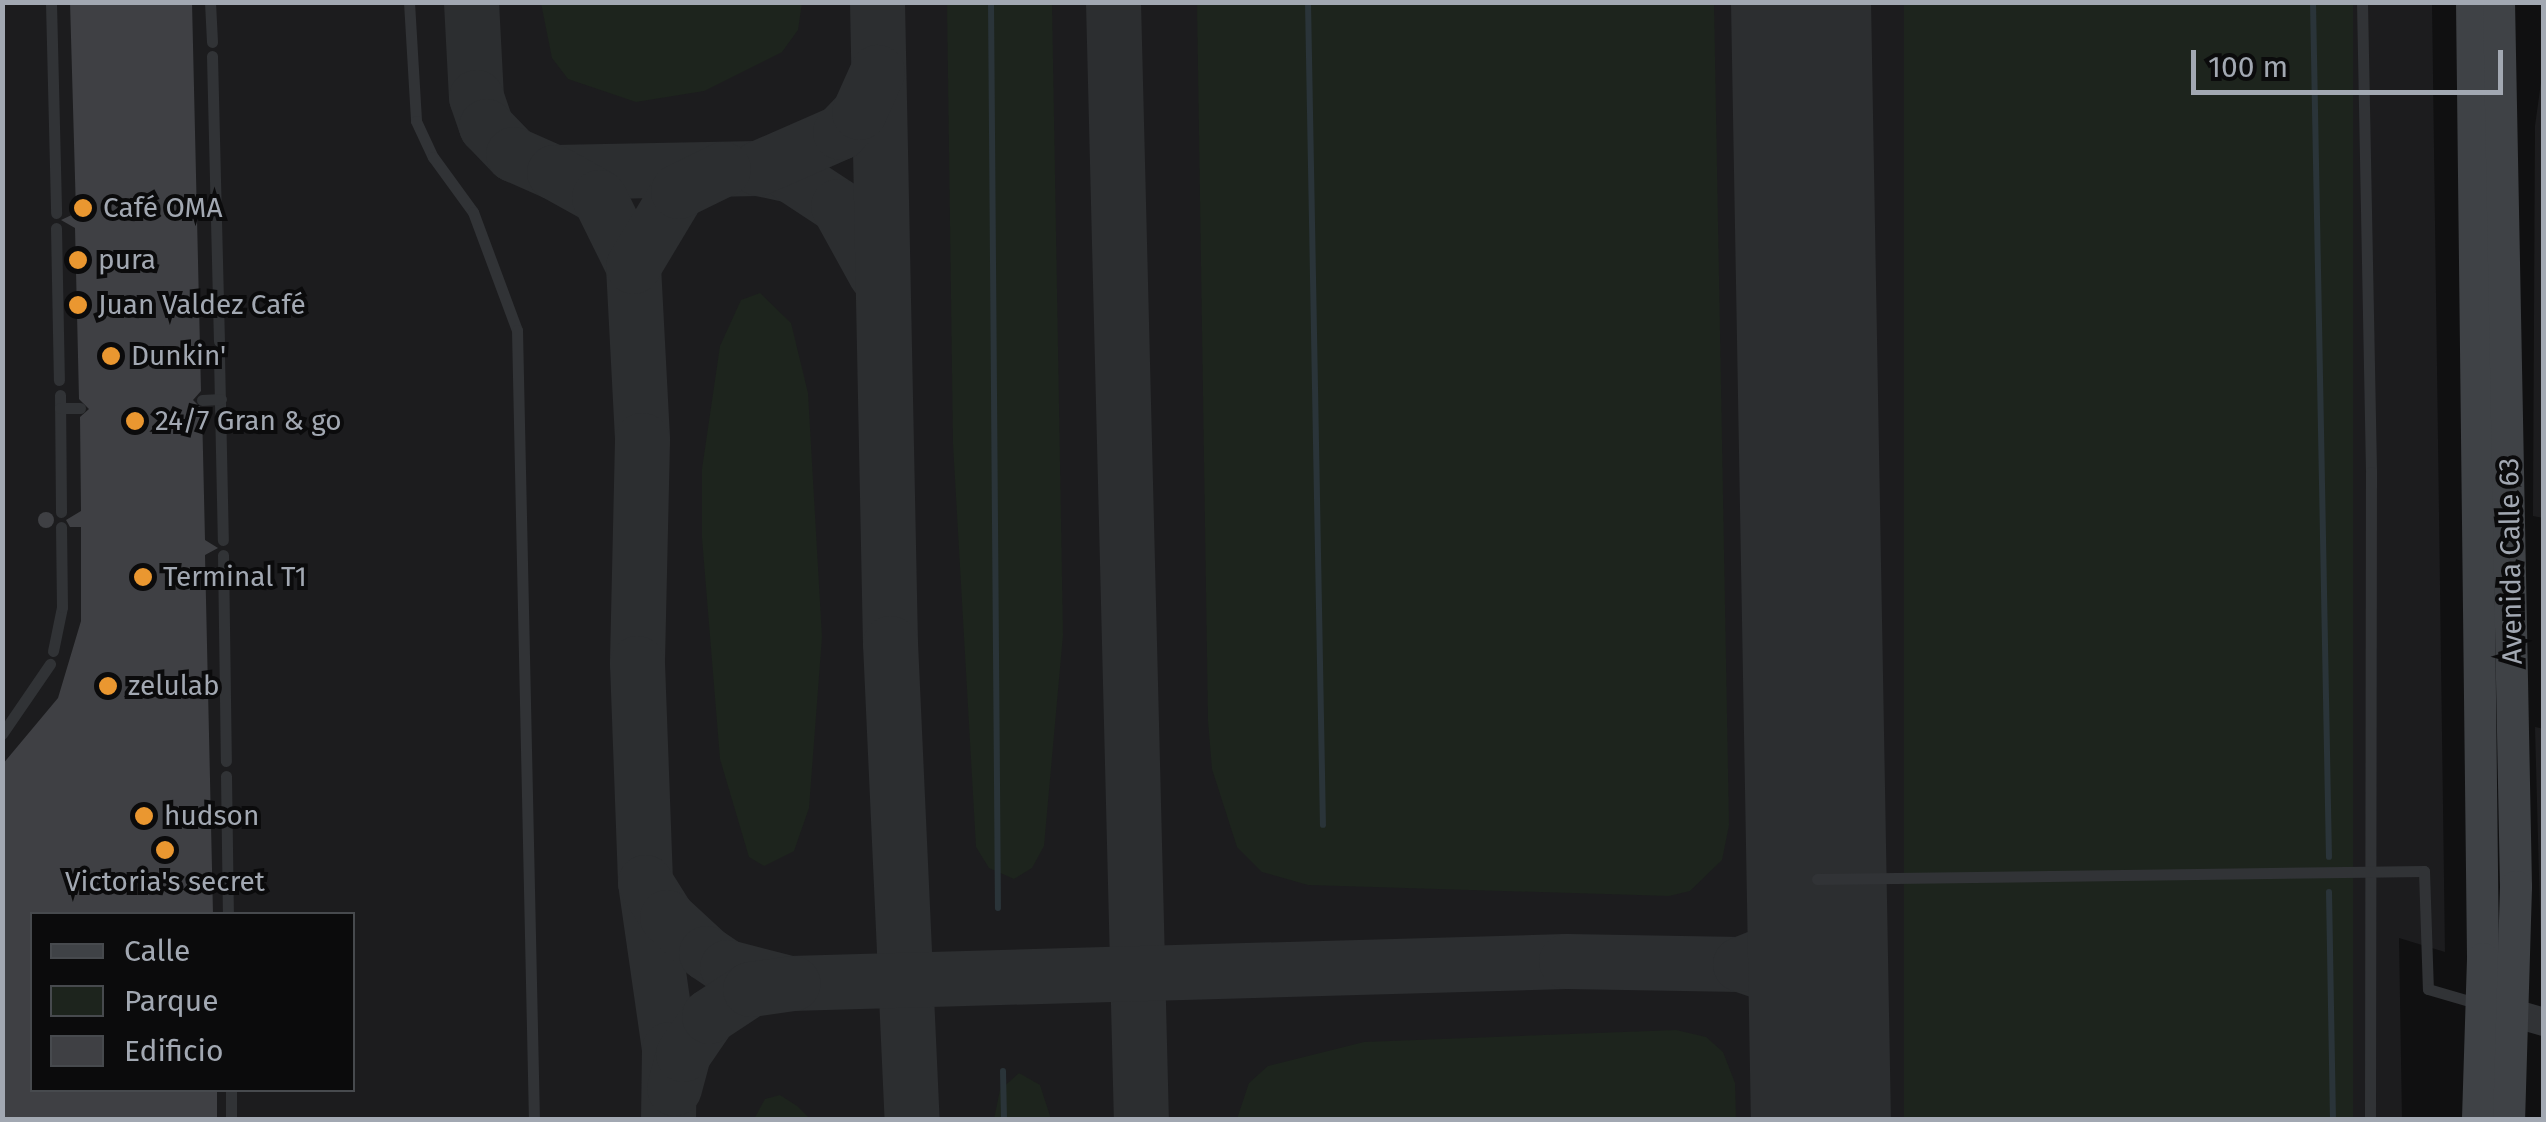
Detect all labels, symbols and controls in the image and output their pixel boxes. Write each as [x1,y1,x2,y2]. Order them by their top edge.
scale bar [2196,30,2508,92]
text: 100 m [2208,49,2288,85]
place label: Café OMA [103,191,222,225]
marker: Café OMA [72,197,94,219]
place label: pura [98,243,156,277]
marker: pura [67,249,89,271]
place label: Juan Valdez Café [98,288,306,322]
marker: Juan Valdez Café [67,294,89,316]
place label: Dunkin' [131,339,226,373]
marker: Dunkin' [100,345,122,367]
place label: 24/7 Gran & go [155,404,342,438]
marker: 24/7 Gran & go [124,410,146,432]
street label: Avenida Calle 63 [2492,457,2530,665]
place label: Terminal T1 [163,560,307,594]
marker: Terminal T1 [132,566,154,588]
place label: zelulab [128,669,220,703]
marker: zelulab [97,675,119,697]
place label: hudson [164,799,259,833]
marker: hudson [133,805,155,827]
marker: Victoria's secret [154,839,176,861]
place label: Victoria's secret [65,865,265,899]
legend [30,912,355,1092]
text: Calle [124,933,190,969]
text: Parque [124,983,219,1019]
text: Edificio [124,1033,223,1069]

